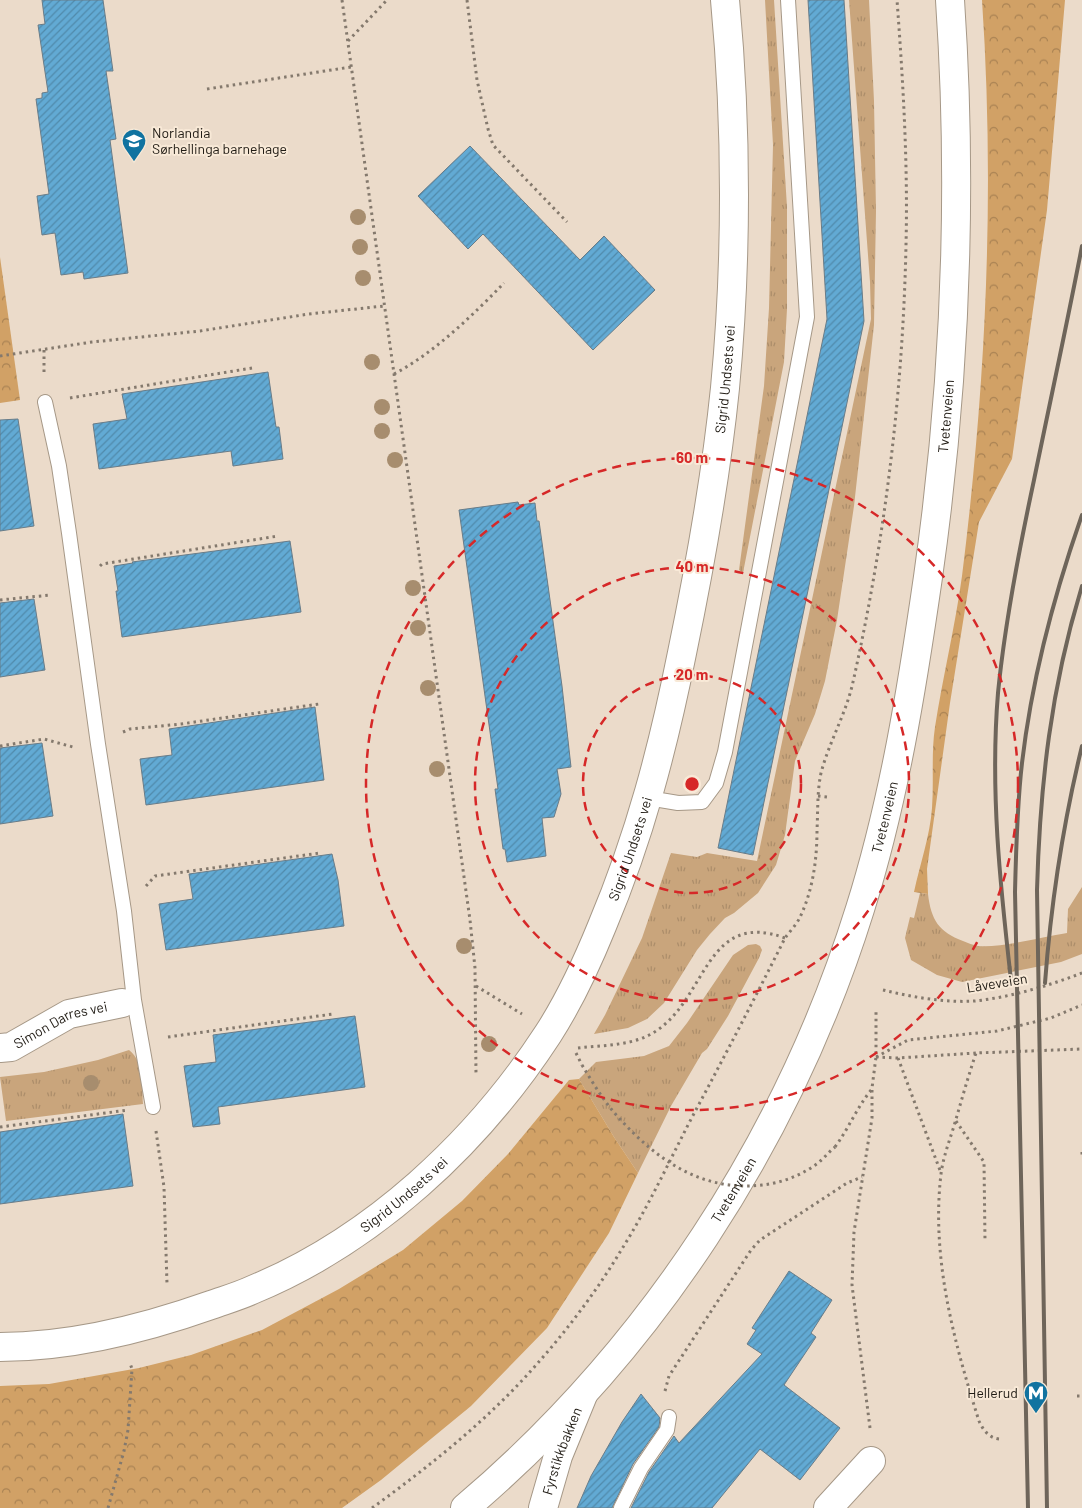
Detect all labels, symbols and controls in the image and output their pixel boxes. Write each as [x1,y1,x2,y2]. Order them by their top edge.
place label: Norlandia Sørhellinga barnehage [152,124,287,157]
school or university icon: Norlandia Sørhellinga barnehage [121,128,147,162]
street label: Sigrid Undsets vei [711,325,738,434]
street label: Tvetenveien [934,379,957,454]
text: 60 m [676,448,708,466]
text: 40 m [675,557,709,575]
text: 20 m [676,665,708,683]
centre of rings [683,775,701,793]
street label: Tvetenveien [867,780,901,855]
street label: Sigrid Undsets vei [604,795,655,903]
street label: Låveveien [965,969,1028,996]
street label: Simon Darres vei [10,997,109,1052]
street label: Sigrid Undsets vei [357,1153,451,1236]
street label: Tvetenveien [707,1154,759,1226]
metro station icon: Hellerud [1023,1380,1049,1414]
place label: Hellerud [967,1384,1018,1401]
street label: Fyrstikkbakken [538,1405,585,1497]

